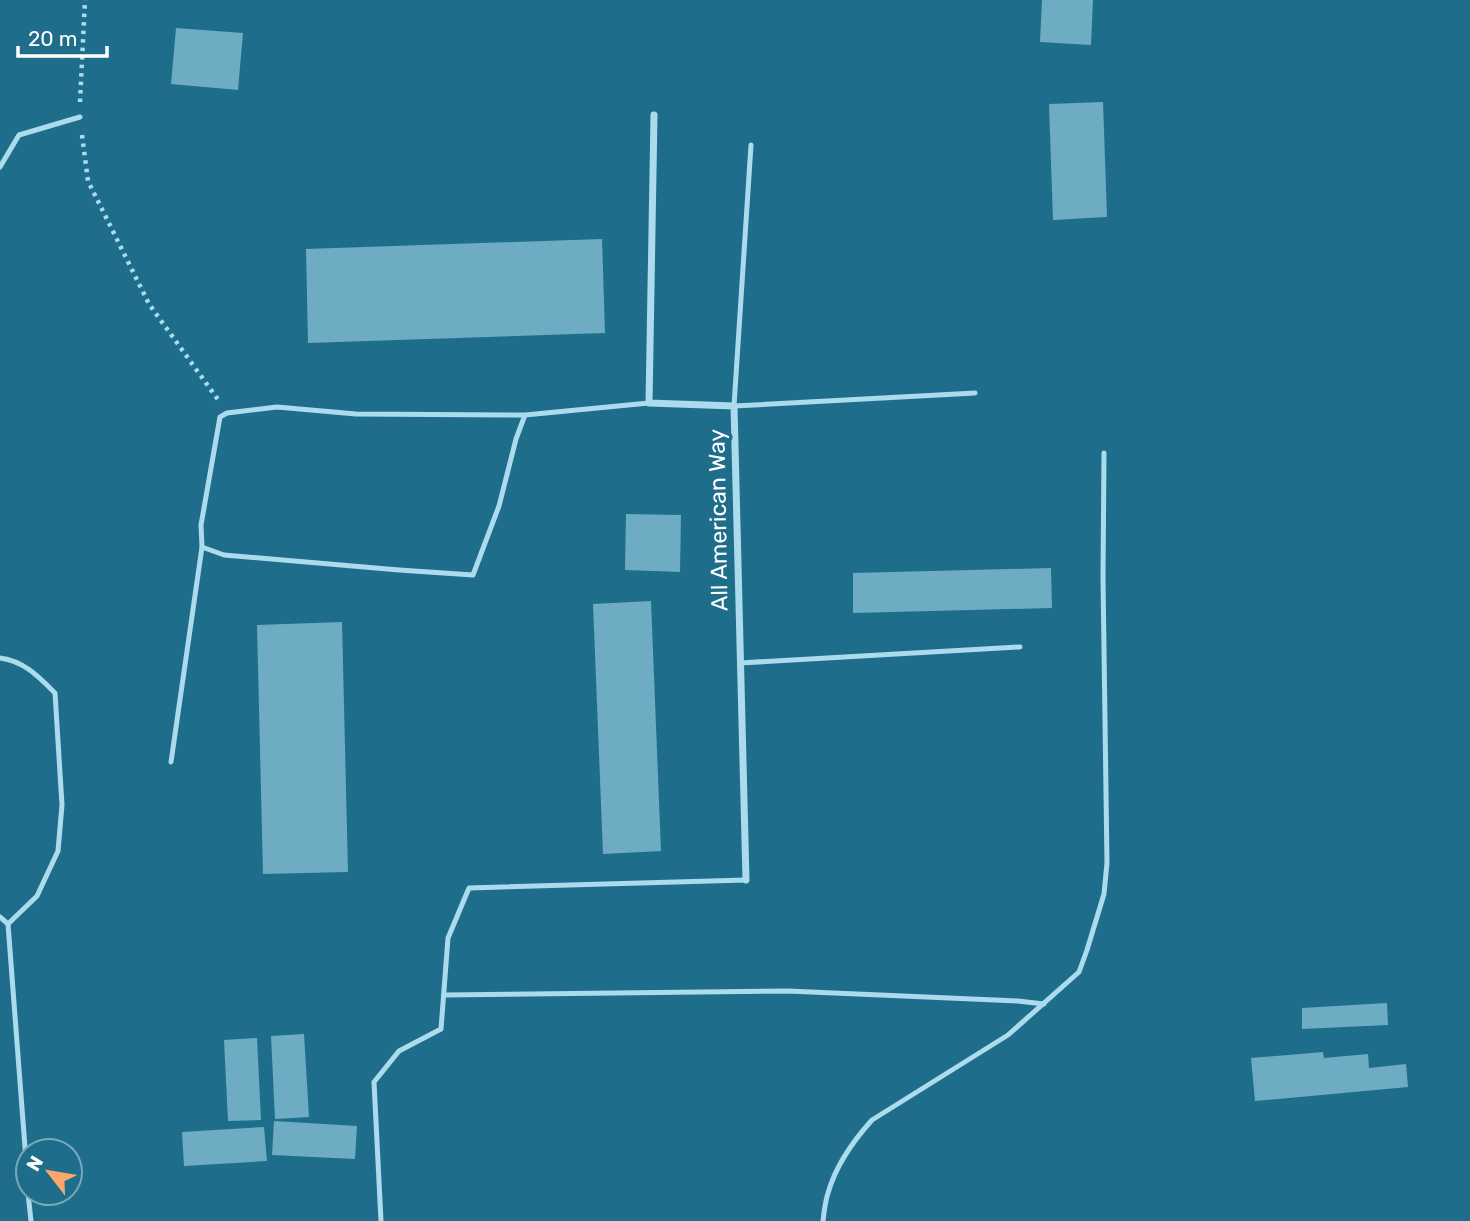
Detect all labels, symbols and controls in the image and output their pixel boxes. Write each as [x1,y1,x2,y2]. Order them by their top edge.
scale bar [18,14,107,58]
text: 20 m [28,26,77,51]
street label: All American Way [702,428,734,611]
north arrow [14,1137,84,1207]
text: N [21,1152,48,1175]

